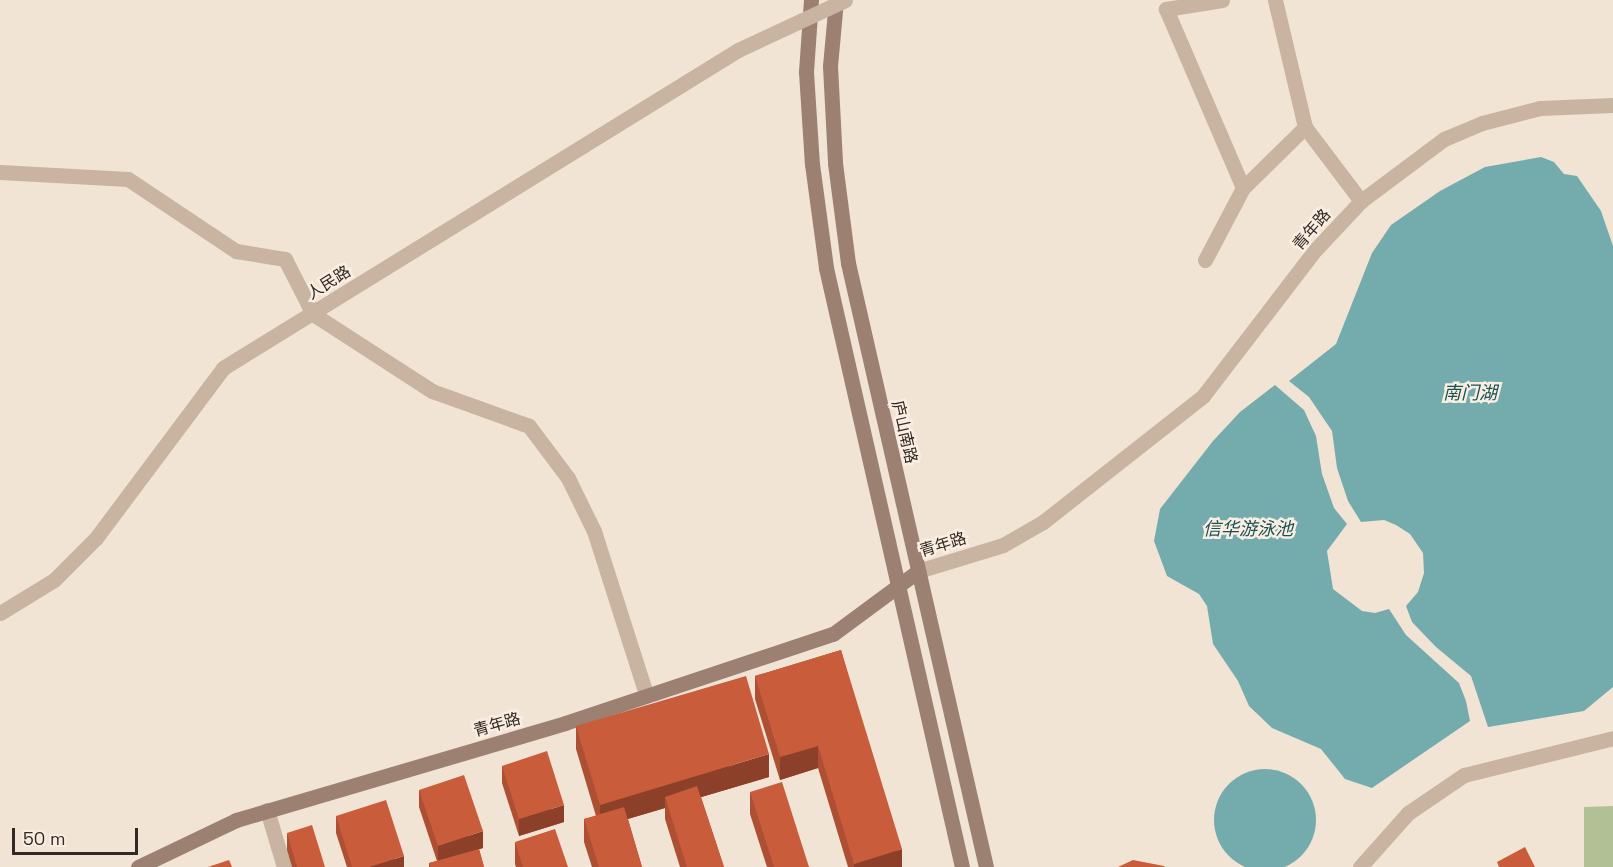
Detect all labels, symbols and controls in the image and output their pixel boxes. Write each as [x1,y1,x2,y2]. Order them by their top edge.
street label: 青年路 [1289,206,1335,254]
street label: 人民路 [304,262,354,304]
water label: 南门湖 [1443,382,1497,404]
street label: 庐山南路 [887,399,921,465]
water label: 信华游泳池 [1203,518,1293,540]
street label: 青年路 [917,529,969,561]
street label: 青年路 [471,709,523,741]
scale bar [15,816,141,854]
text: 50 m [23,827,65,850]

